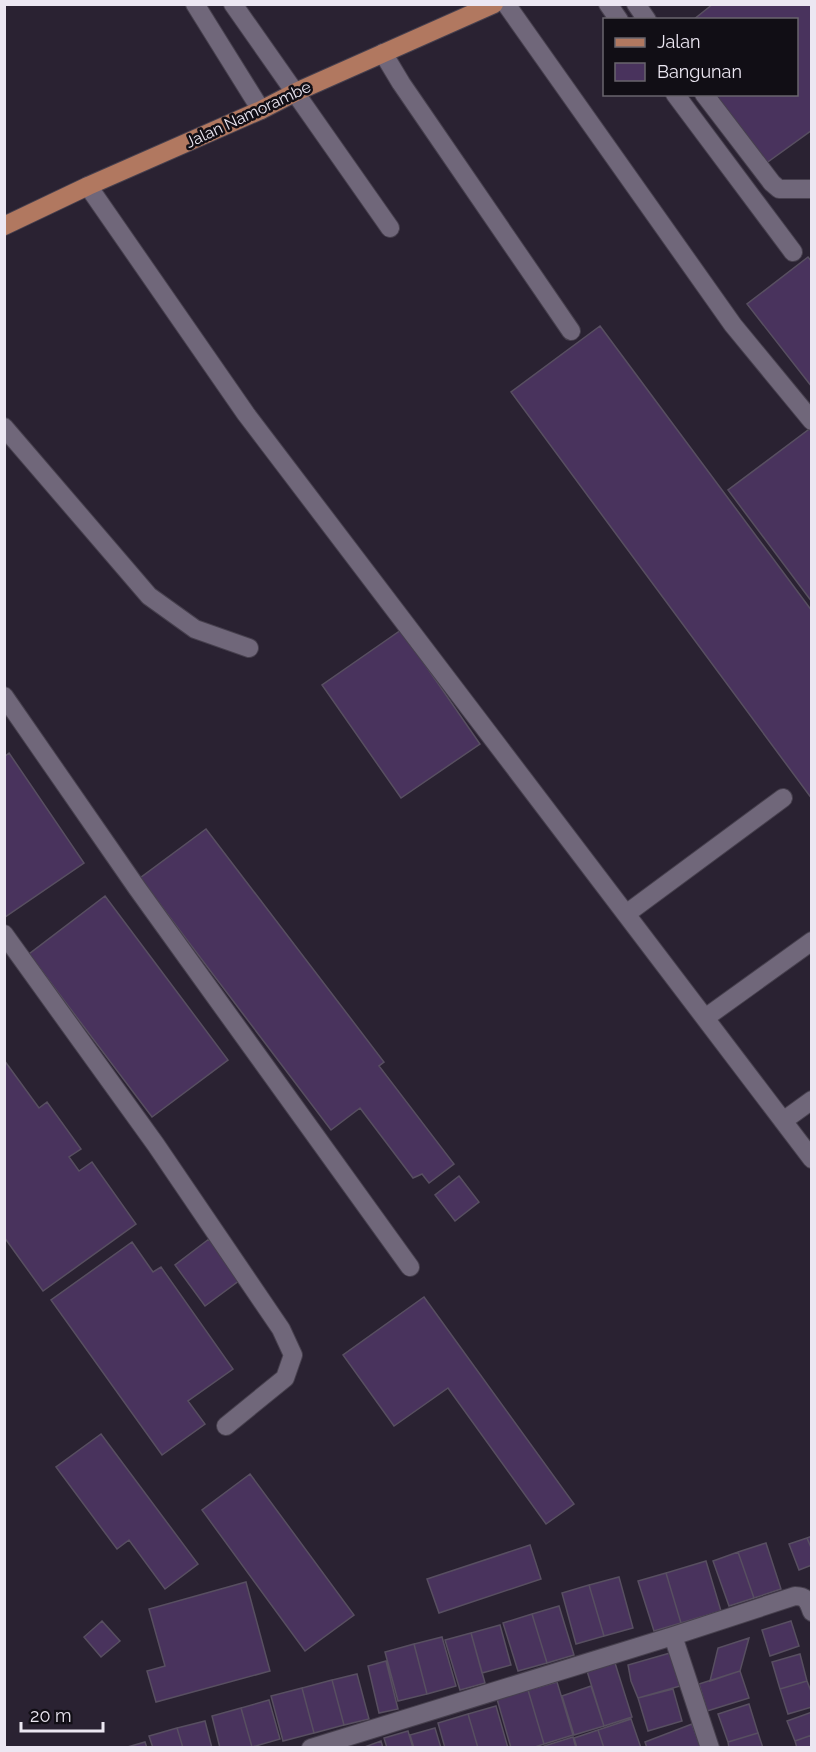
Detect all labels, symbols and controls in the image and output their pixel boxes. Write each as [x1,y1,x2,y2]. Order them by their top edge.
legend [603,18,798,96]
text: Jalan [657,31,701,52]
text: Bangunan [657,61,742,82]
street label: Jalan Namorambe [182,77,314,152]
scale bar [21,1695,104,1733]
text: 20 m [30,1705,72,1726]

